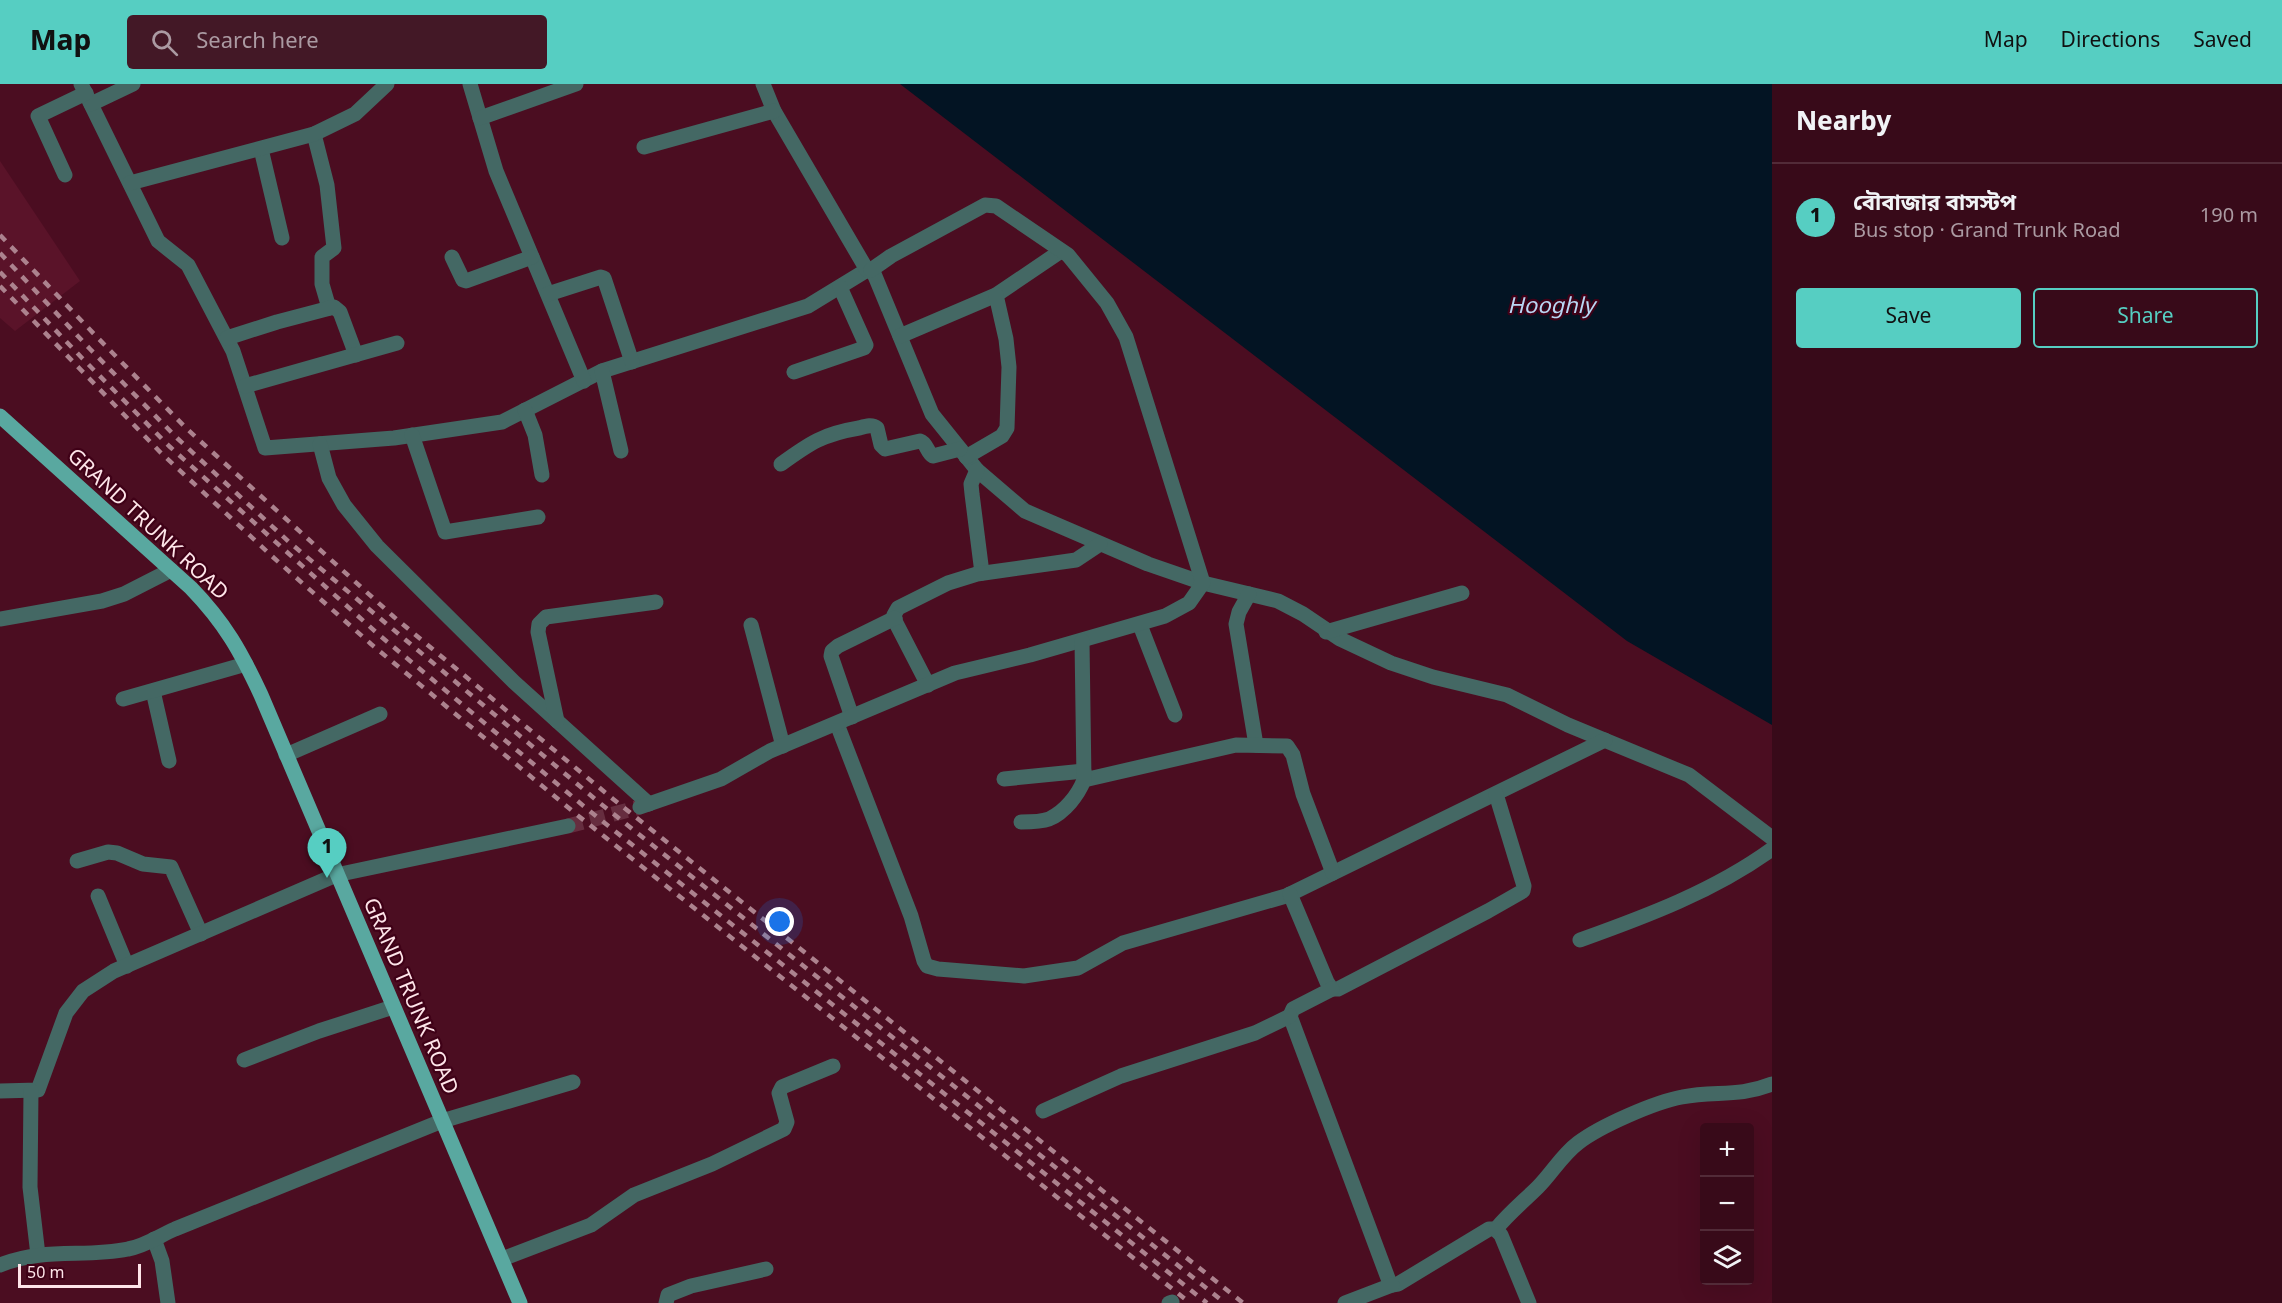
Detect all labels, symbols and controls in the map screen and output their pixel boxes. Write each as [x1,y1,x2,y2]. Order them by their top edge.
search box [127,15,547,69]
text: Map [30,24,91,61]
icon: search [148,26,181,59]
text: Search here [196,28,319,57]
text: Map [1984,28,2028,56]
text: Directions [2061,28,2160,56]
text: Saved [2193,28,2252,56]
text: Nearby [1796,106,1891,141]
text: বৌবাজার বাসস্টপ [1853,190,2016,219]
text: 1 [1810,204,1821,230]
text: 190 m [2200,204,2258,230]
text: Bus stop · Grand Trunk Road [1853,219,2121,245]
button: Save [1796,288,2021,348]
button: Share [2033,288,2258,348]
water label: Hooghly [1508,293,1598,322]
street label: GRAND TRUNK ROAD [60,443,233,608]
pin: 1 [308,828,346,878]
street label: GRAND TRUNK ROAD [355,894,463,1099]
your location [765,907,794,936]
map controls [1700,1123,1754,1285]
button: + [1700,1123,1754,1177]
button: − [1700,1177,1754,1231]
button: layers [1700,1231,1754,1285]
scale bar [18,1261,141,1288]
text: 50 m [27,1263,64,1285]

